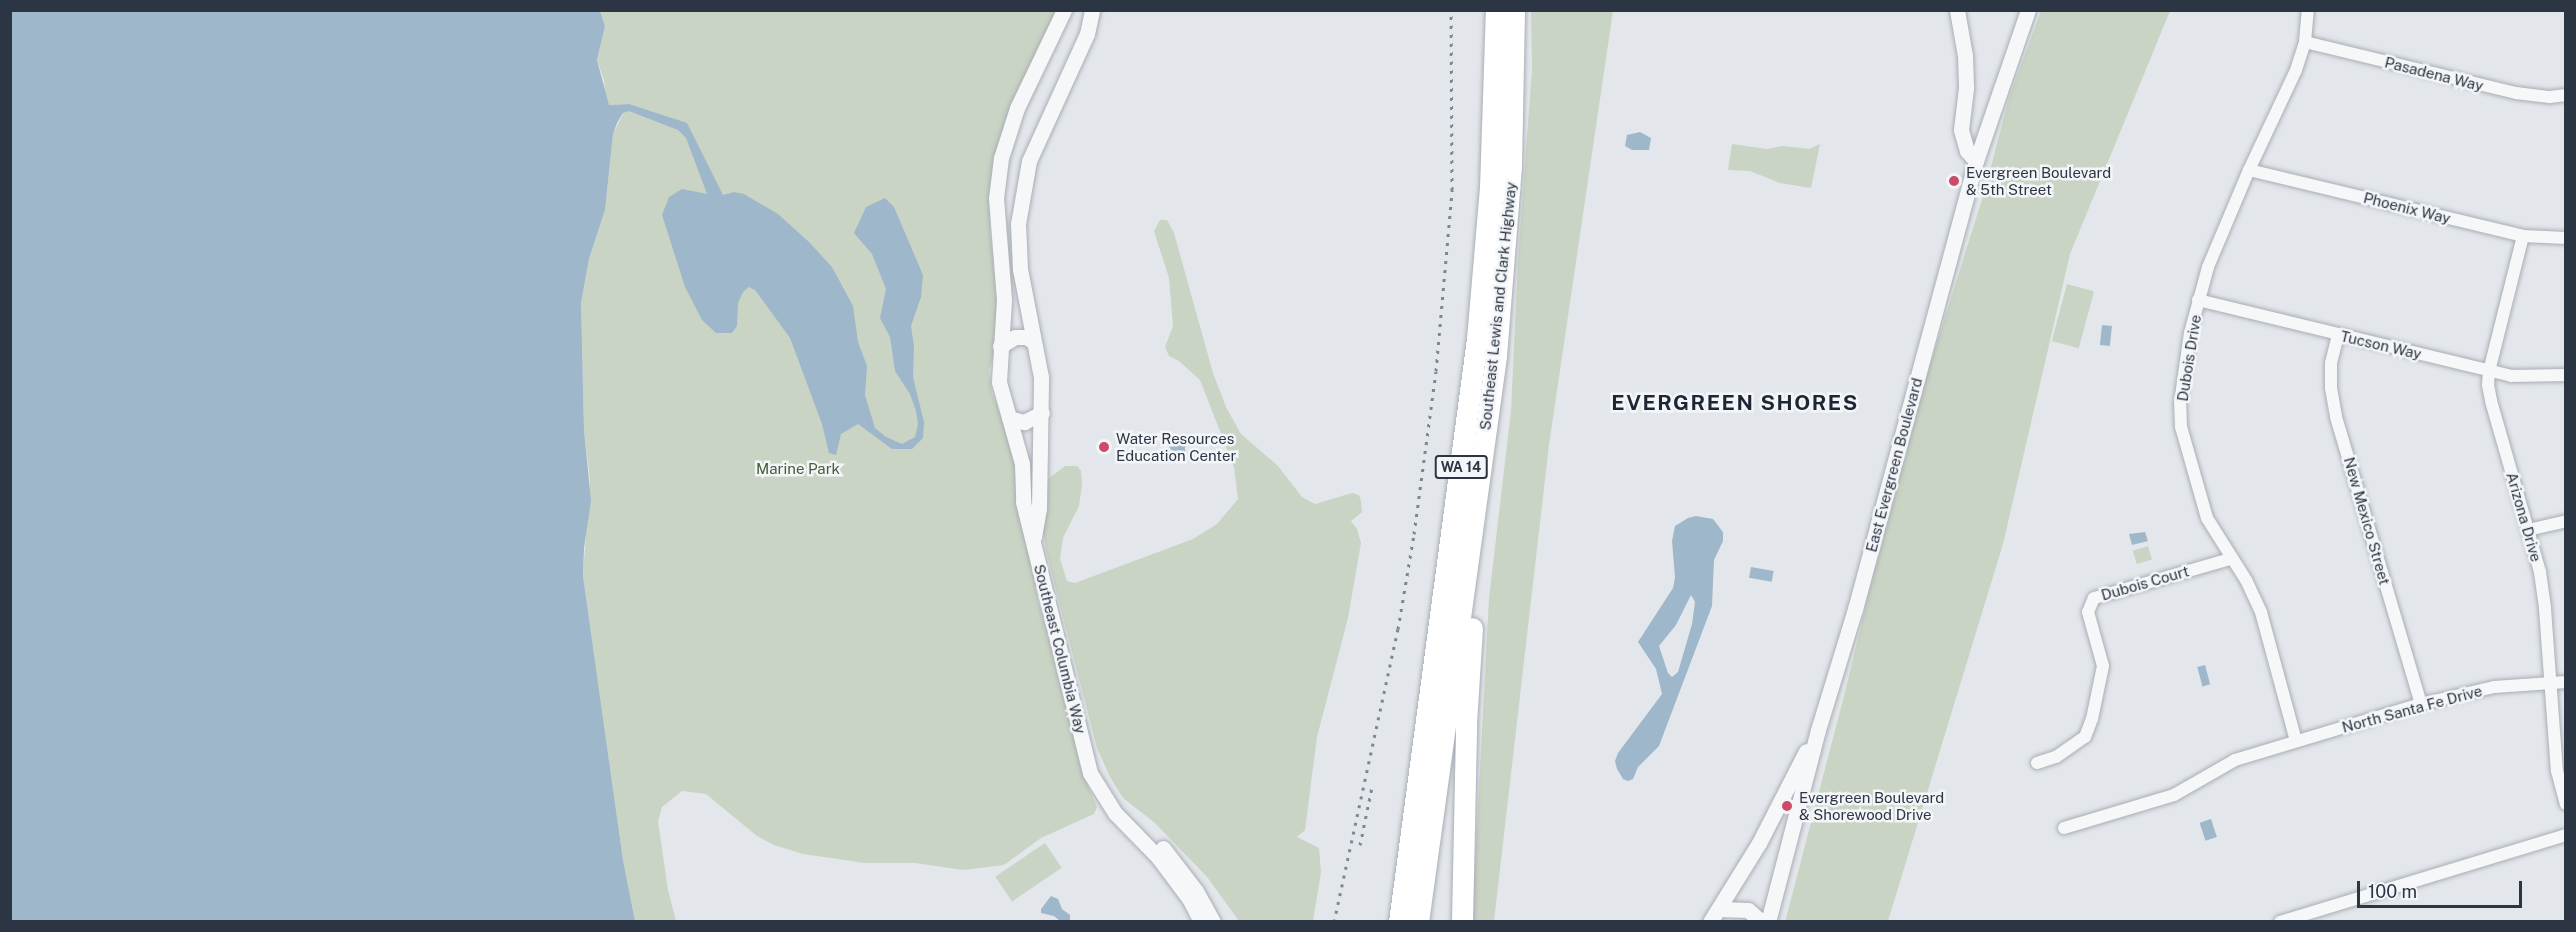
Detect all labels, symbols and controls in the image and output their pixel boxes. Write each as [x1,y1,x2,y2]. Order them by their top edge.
street label: Pasadena Way [2383,53,2485,95]
place label: Evergreen Boulevard & 5th Street [1966,163,2111,198]
marker: Evergreen Boulevard & 5th Street [1947,174,1961,188]
street label: Southeast Lewis and Clark Highway [1476,181,1520,431]
street label: Phoenix Way [2361,188,2453,228]
street label: Dubois Drive [2173,313,2205,403]
street label: Tucson Way [2339,327,2423,363]
street label: East Evergreen Boulevard [1862,376,1926,554]
district label: EVERGREEN SHORES [1611,390,1859,416]
place label: Water Resources Education Center [1116,429,1236,464]
marker: Water Resources Education Center [1097,440,1111,454]
street label: New Mexico Street [2340,455,2394,587]
road number: WA 14 [1434,456,1488,478]
park label: Marine Park [756,460,840,478]
street label: Arizona Drive [2503,470,2545,564]
street label: Southeast Columbia Way [1030,562,1090,736]
street label: Dubois Court [2099,562,2191,604]
street label: North Santa Fe Drive [2340,682,2484,736]
place label: Evergreen Boulevard & Shorewood Drive [1799,788,1944,823]
marker: Evergreen Boulevard & Shorewood Drive [1780,799,1794,813]
scale bar [2360,869,2525,907]
text: 100 m [2368,881,2417,902]

